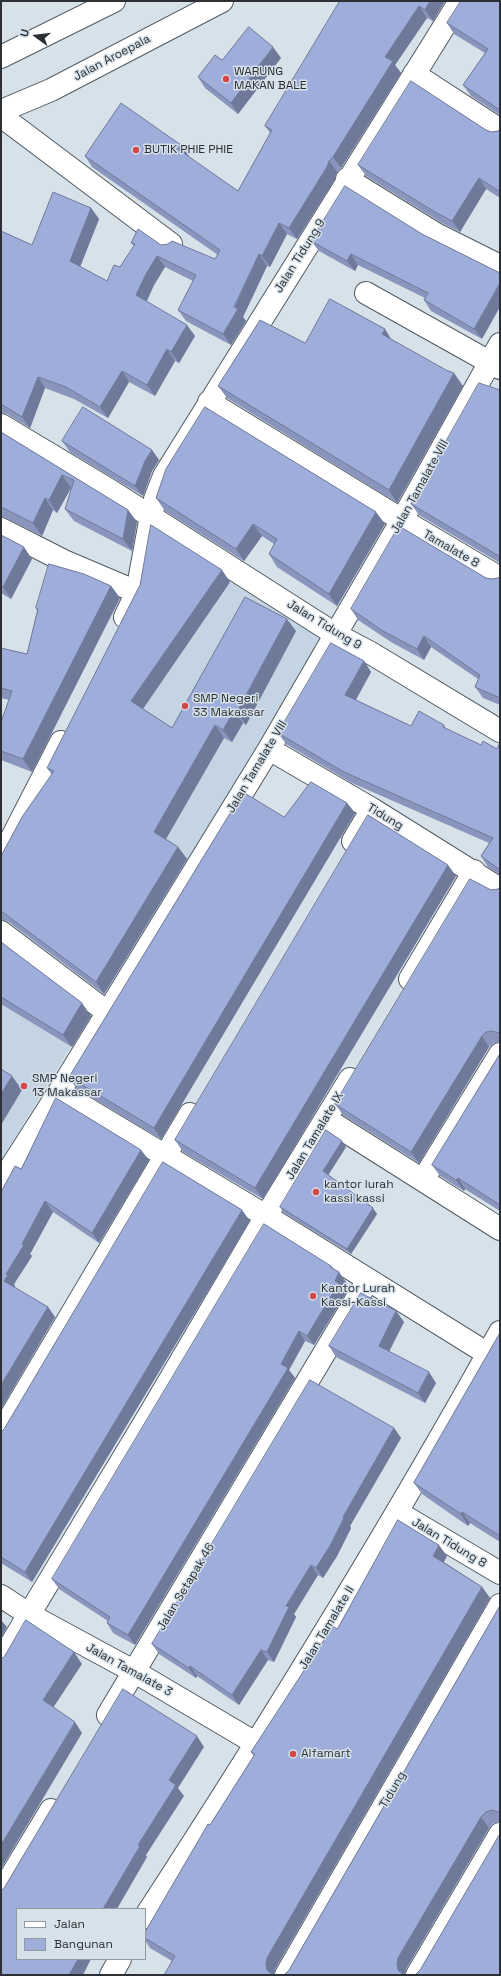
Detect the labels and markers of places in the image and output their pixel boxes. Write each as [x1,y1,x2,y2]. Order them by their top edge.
place label: WARUNG MAKAN BALE [234,65,307,93]
marker: WARUNG MAKAN BALE [221,74,231,84]
place label: BUTIK PHIE PHIE [144,143,233,157]
marker: BUTIK PHIE PHIE [131,145,141,155]
place label: SMP Negeri 33 Makassar [193,692,265,720]
marker: SMP Negeri 33 Makassar [180,701,190,711]
place label: SMP Negeri 13 Makassar [32,1072,102,1100]
marker: SMP Negeri 13 Makassar [19,1081,29,1091]
place label: kantor lurah kassi kassi [324,1178,394,1206]
marker: kantor lurah kassi kassi [311,1187,321,1197]
place label: Kantor Lurah Kassi-Kassi [321,1282,395,1310]
marker: Kantor Lurah Kassi-Kassi [308,1291,318,1301]
place label: Alfamart [301,1747,351,1761]
marker: Alfamart [288,1749,298,1759]

